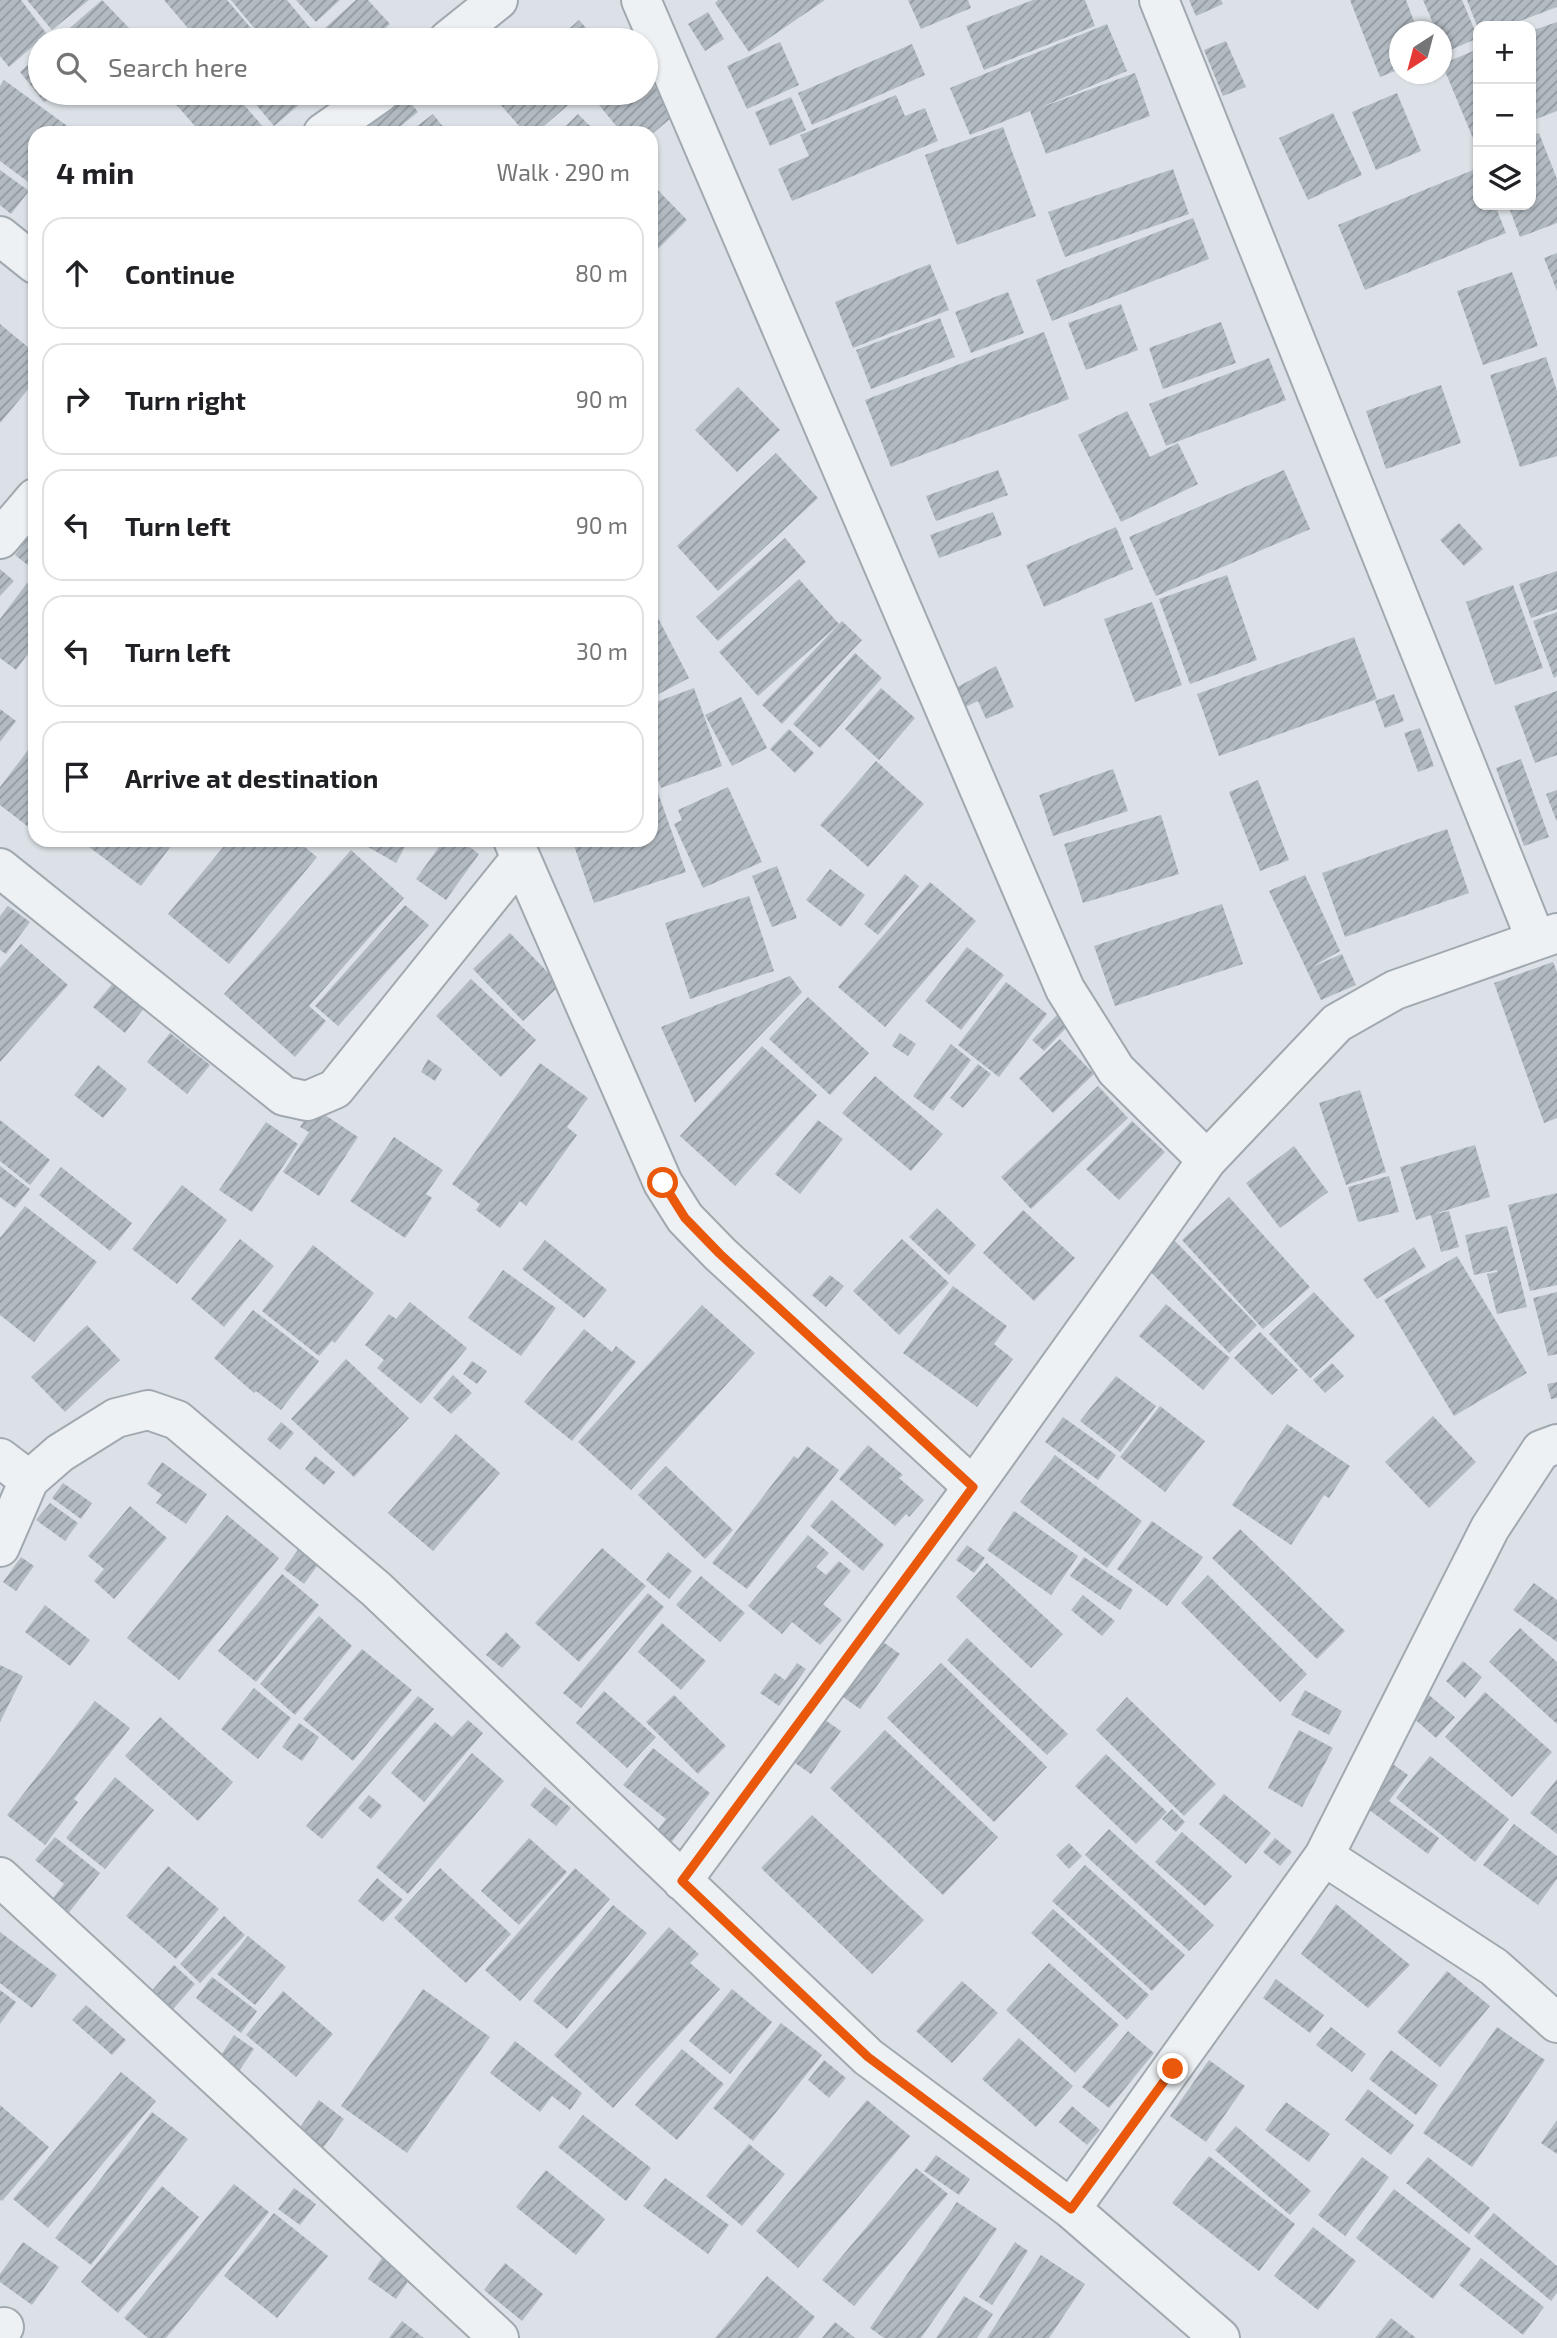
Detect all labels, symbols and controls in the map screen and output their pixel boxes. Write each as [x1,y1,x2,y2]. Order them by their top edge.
north arrow [1389,21,1452,84]
map controls [1473,21,1536,210]
button: + [1473,21,1536,84]
search box [28,28,658,105]
icon: search [52,48,90,86]
text: Search here [108,51,248,82]
button: − [1473,84,1536,147]
button: layers [1473,147,1536,210]
text: 4 min [56,154,134,190]
text: Walk · 290 m [497,158,630,186]
icon: ahead [58,254,96,292]
text: Continue [125,258,235,289]
text: 80 m [575,259,628,287]
icon: right [58,380,96,418]
text: Turn right [125,384,246,415]
text: 90 m [576,385,628,413]
icon: left [58,506,96,544]
text: Turn left [125,510,231,541]
text: 90 m [576,511,628,539]
icon: left [58,632,96,670]
text: Turn left [125,636,231,667]
text: 30 m [576,637,628,665]
icon: arrive [58,758,96,796]
text: Arrive at destination [125,762,378,793]
route start [647,1167,678,1198]
route end [1157,2053,1188,2084]

